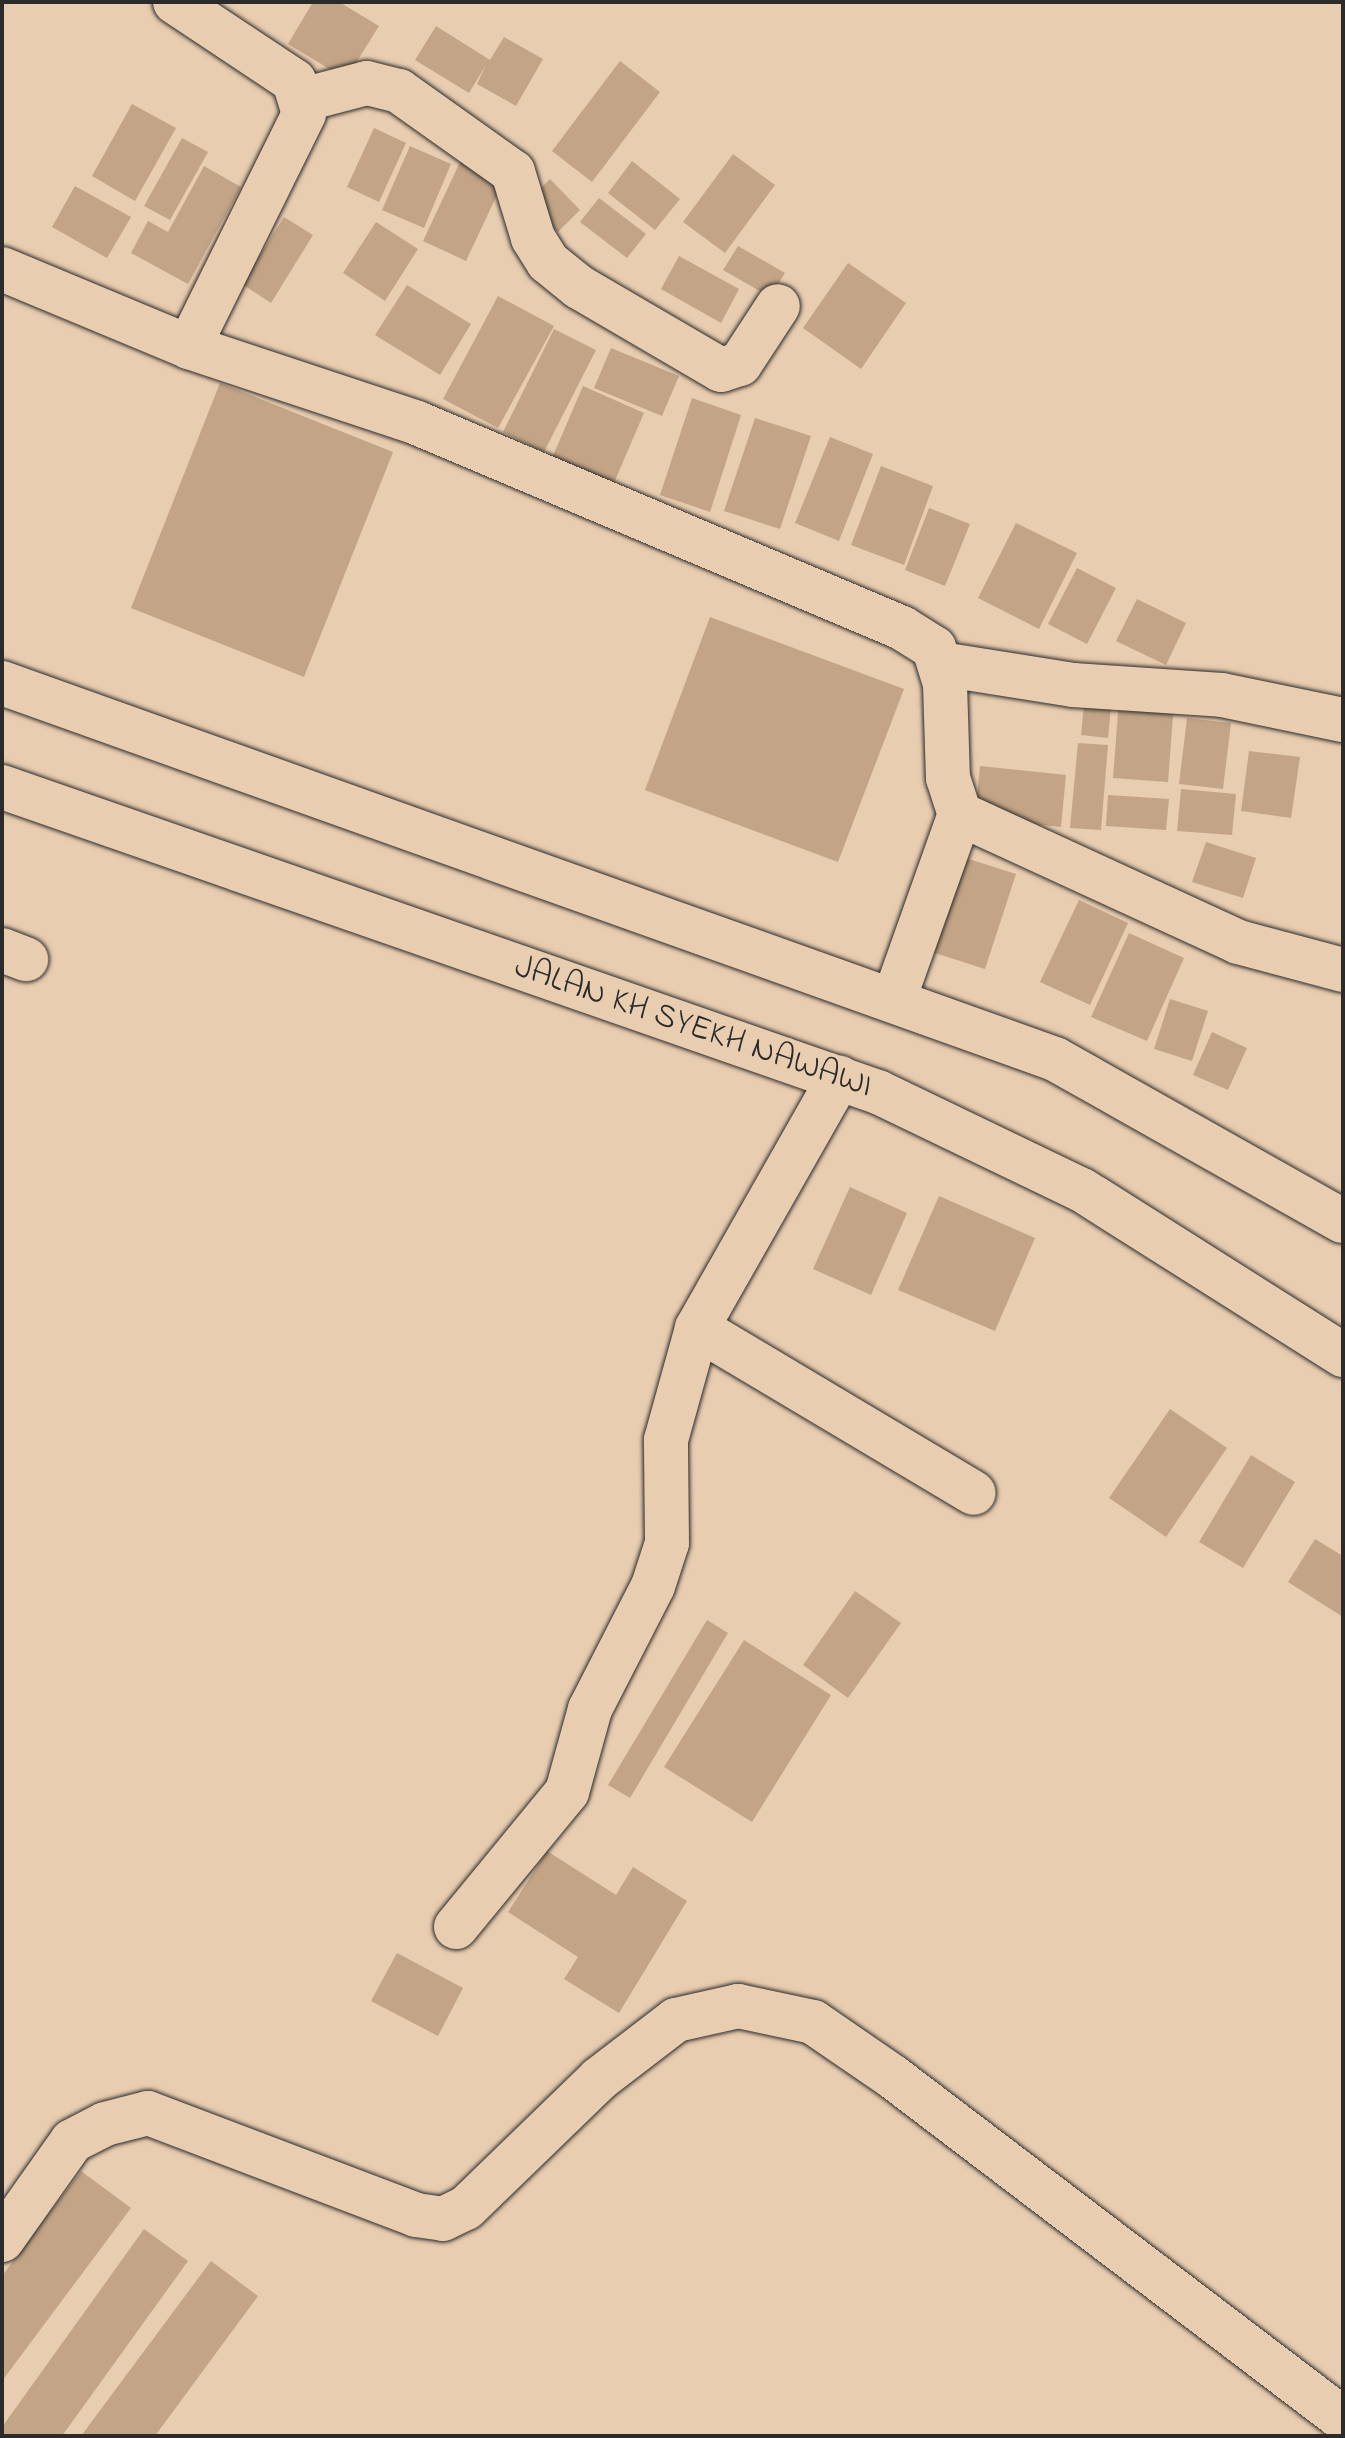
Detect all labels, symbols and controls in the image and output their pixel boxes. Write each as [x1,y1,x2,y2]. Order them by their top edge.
street label: JALAN KH SYEKH NAWAWI [509,948,877,1108]

